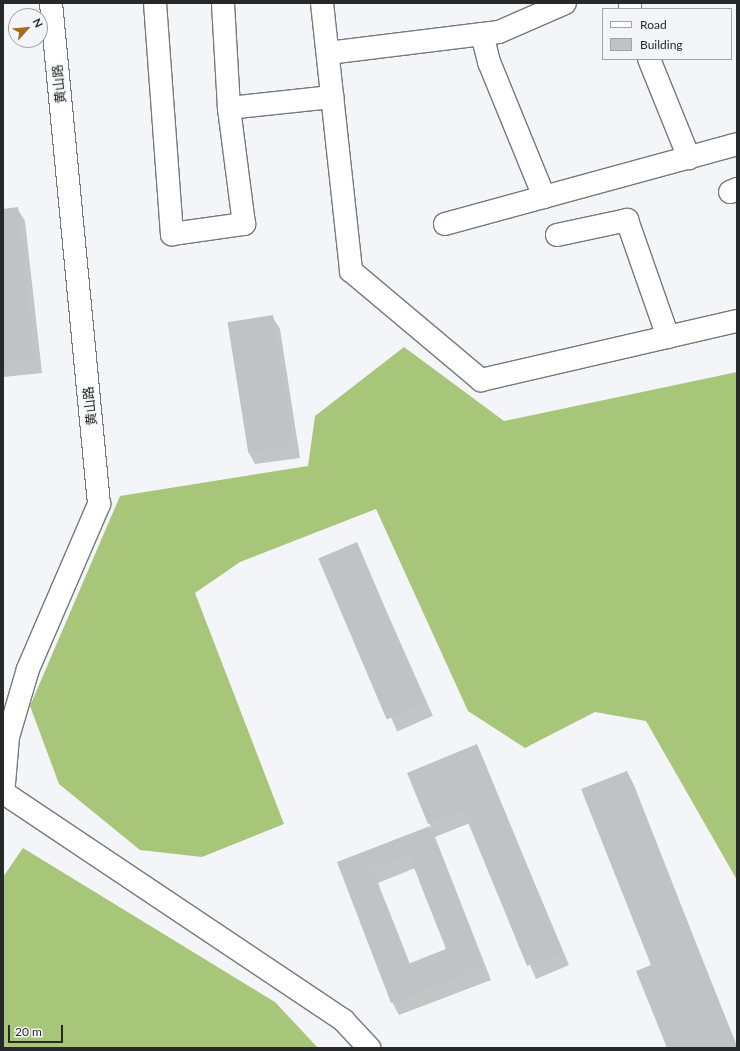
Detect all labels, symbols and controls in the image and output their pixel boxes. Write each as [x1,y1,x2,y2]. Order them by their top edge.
north arrow [8,8,48,48]
legend [602,8,732,60]
text: N [31,16,46,30]
text: Road [640,17,667,32]
text: Building [640,37,683,52]
street label: 黄山路 [49,64,69,104]
street label: 黄山路 [80,386,100,426]
scale bar [10,1017,65,1043]
text: 20 m [15,1024,42,1039]

